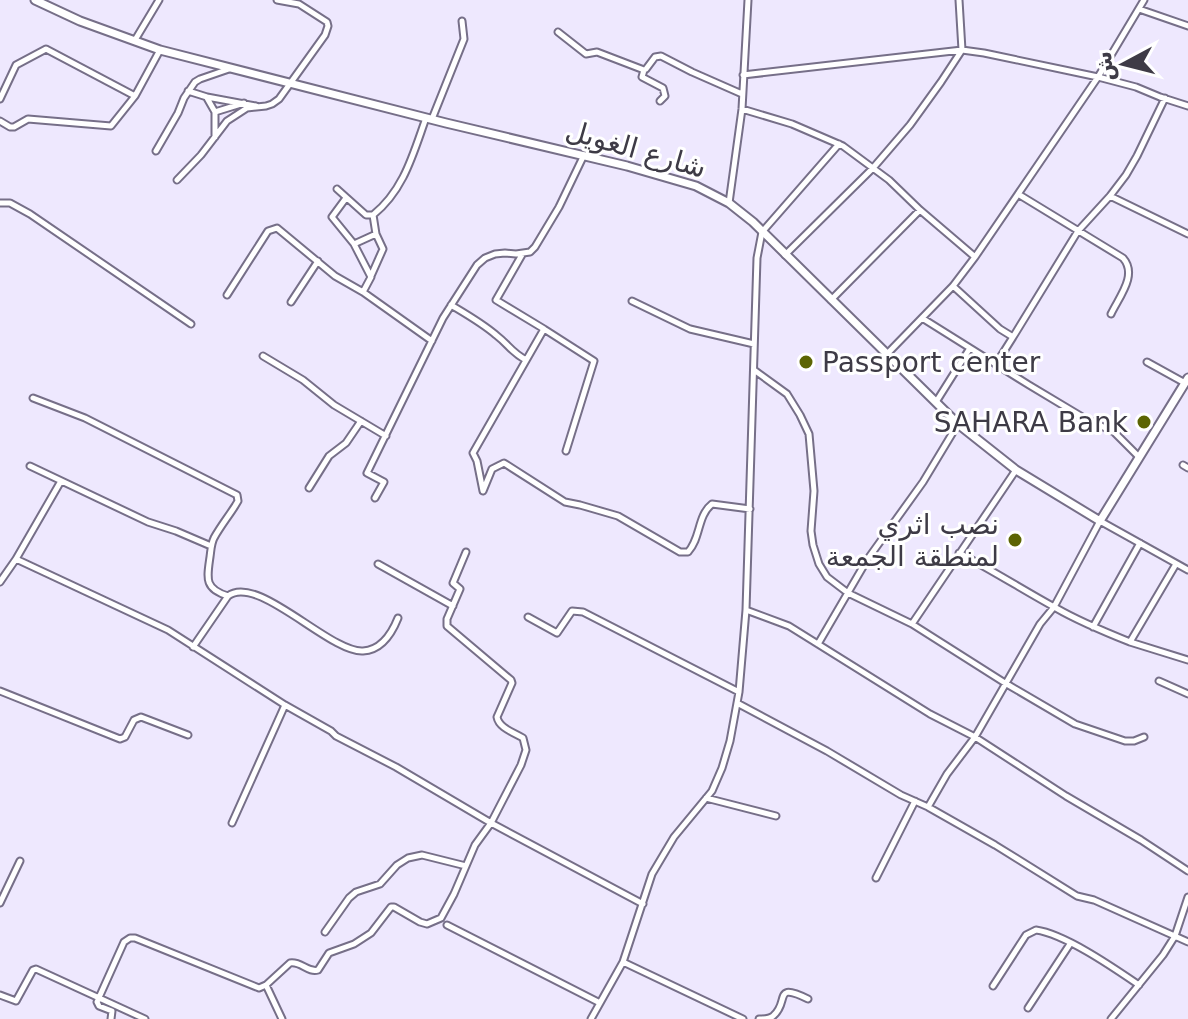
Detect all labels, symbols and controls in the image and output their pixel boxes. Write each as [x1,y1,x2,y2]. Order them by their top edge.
north arrow [1084,24,1164,104]
text: ش [1090,50,1119,83]
street label: شارع الغويل [562,113,710,185]
place label: Passport center [822,346,1041,379]
marker: Passport center [797,353,815,371]
place label: SAHARA Bank [934,406,1129,439]
marker: SAHARA Bank [1135,413,1153,431]
place label: نصب اثري لمنطقة الجمعة [826,508,999,573]
marker: نصب اثري لمنطقة الجمعة [1006,531,1024,549]

